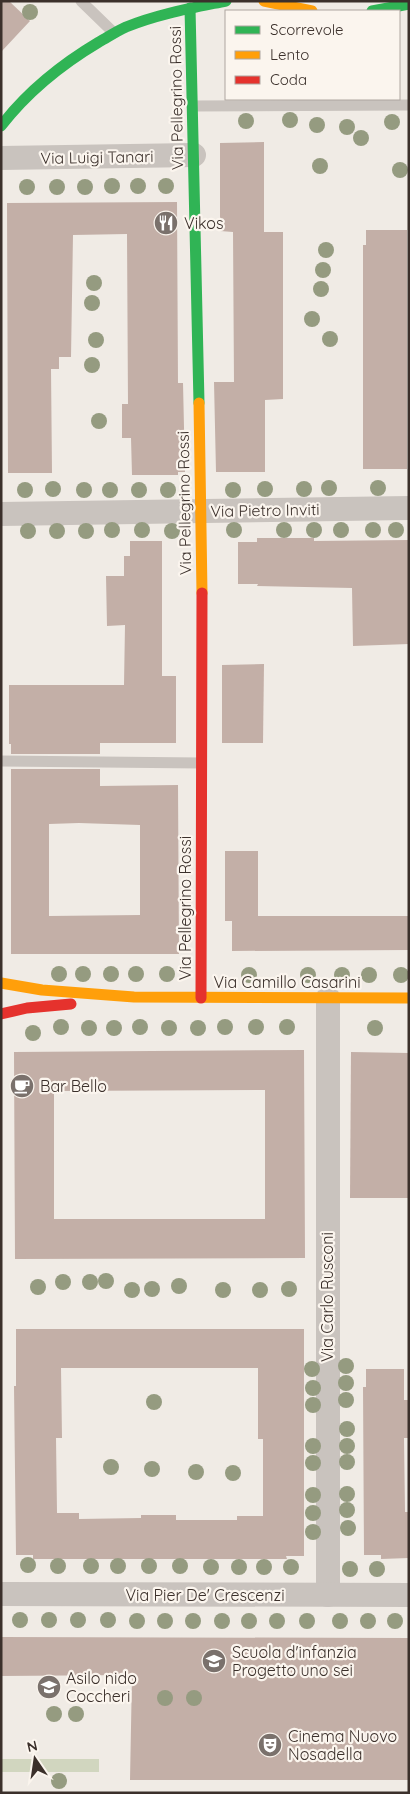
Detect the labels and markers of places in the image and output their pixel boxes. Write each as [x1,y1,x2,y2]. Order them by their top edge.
restaurant icon: Vikos [153,210,179,236]
place label: Vikos [184,213,223,233]
cafe icon: Bar Bello [9,1073,35,1099]
place label: Bar Bello [40,1076,107,1096]
place label: Scuola d'infanzia Progetto uno sei [232,1642,357,1680]
school or university icon: Scuola d'infanzia Progetto uno sei [201,1648,227,1674]
place label: Asilo nido Coccheri [66,1668,137,1706]
school or university icon: Asilo nido Coccheri [36,1674,62,1700]
place label: Cinema Nuovo Nosadella [288,1726,397,1764]
theatre icon: Cinema Nuovo Nosadella [257,1732,283,1758]

